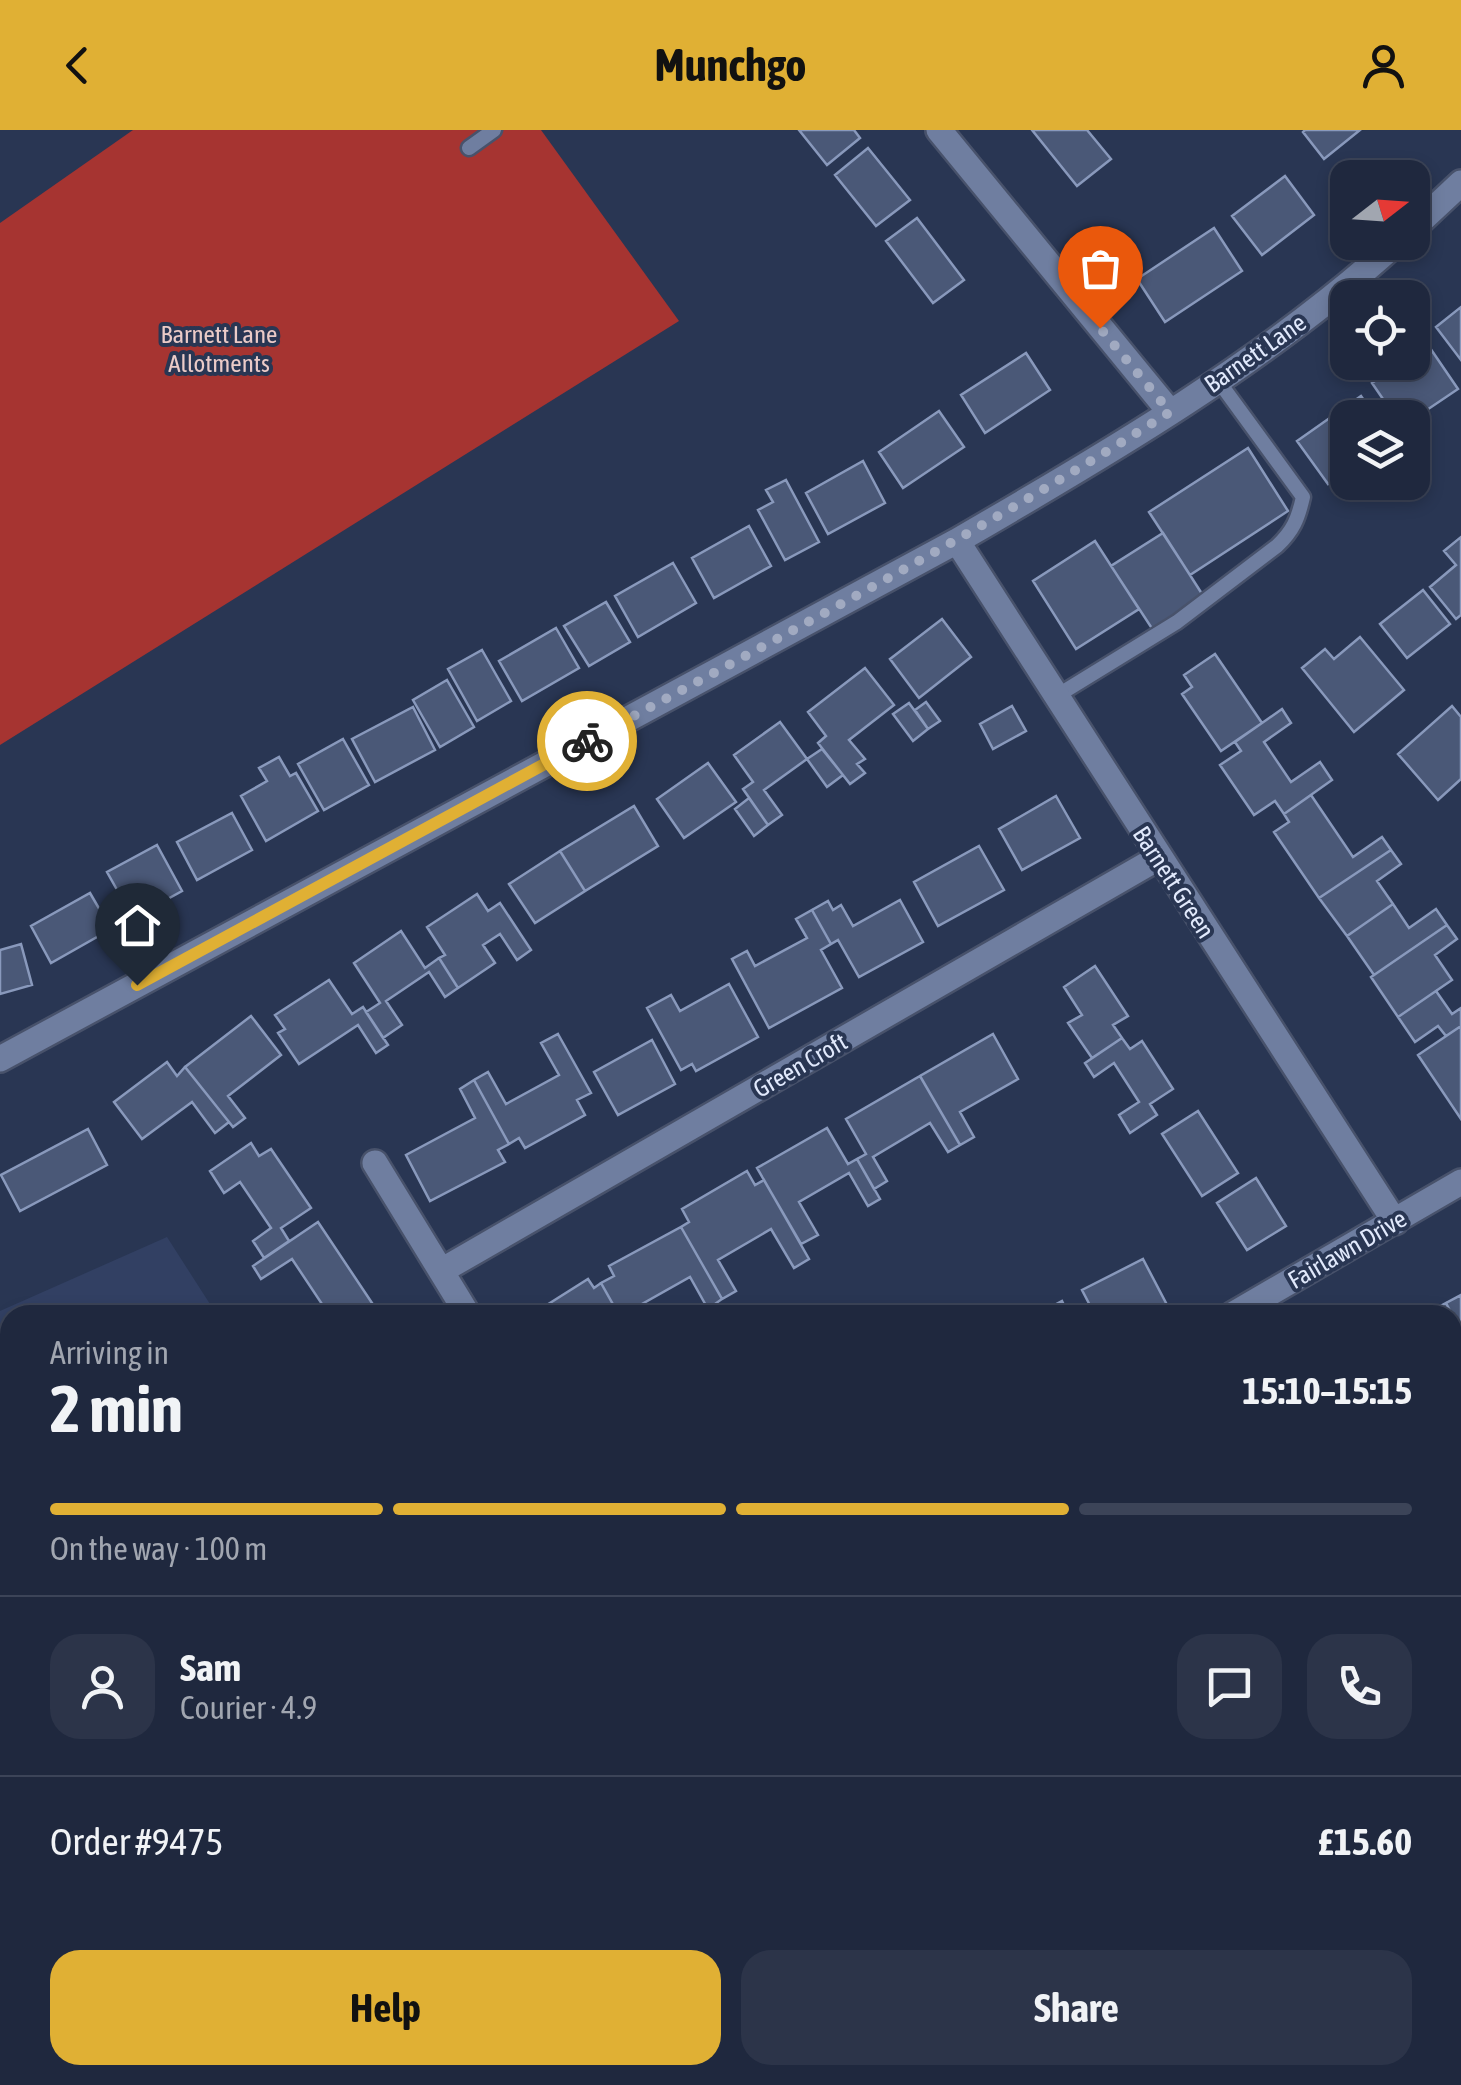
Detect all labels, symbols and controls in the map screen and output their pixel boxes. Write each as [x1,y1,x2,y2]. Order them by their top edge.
icon: back [50,38,105,93]
icon: person [1356,38,1411,93]
text: Munchgo [655,39,806,91]
north arrow [1330,160,1430,260]
map controls [1330,160,1430,500]
pin [1058,226,1143,329]
icon: bag [1073,241,1128,296]
button: locate [1330,280,1430,380]
street label: Barnett Lane [1199,308,1311,398]
park label: Barnett Lane Allotments [161,320,277,377]
button: layers [1330,400,1430,500]
courier [537,691,637,791]
icon: bike [560,714,615,769]
street label: Barnett Green [1128,821,1220,943]
pin [95,883,180,986]
icon: home [110,898,165,953]
street label: Green Croft [748,1027,852,1103]
street label: Fairlawn Drive [1283,1204,1411,1294]
text: Arriving in [50,1334,169,1371]
text: 15:10–15:15 [1242,1369,1412,1412]
text: 2 min [50,1371,183,1446]
text: On the way · 100 m [50,1530,267,1567]
button: person [50,1634,155,1739]
button: chat [1177,1634,1282,1739]
button: phone [1307,1634,1412,1739]
text: Sam [180,1646,241,1689]
text: Courier · 4.9 [180,1689,317,1726]
text: Order #9475 [50,1820,223,1863]
text: £15.60 [1318,1820,1412,1863]
button: Help [50,1950,721,2065]
button: Share [741,1950,1412,2065]

